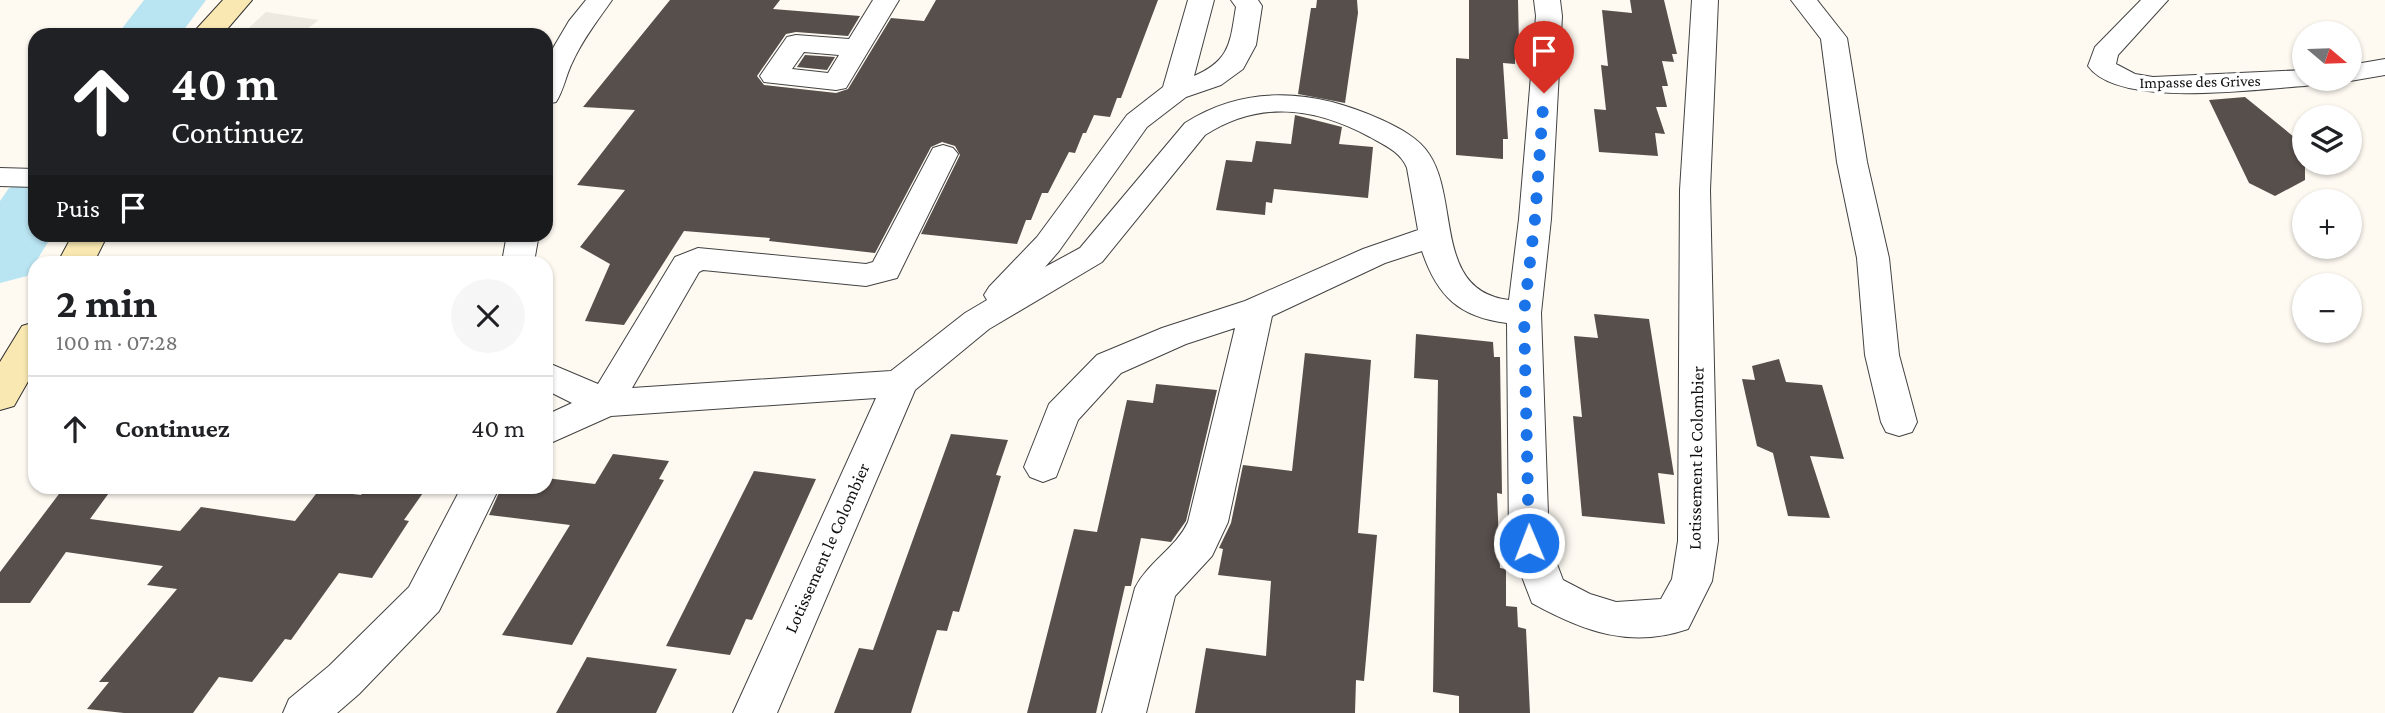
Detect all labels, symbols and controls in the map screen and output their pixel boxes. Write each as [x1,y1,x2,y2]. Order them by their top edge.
pin [1514,21,1574,93]
north arrow [2292,21,2362,91]
map controls [2292,21,2362,343]
icon: arrive [1525,32,1563,70]
icon: ahead [56,56,147,147]
text: 40 m [171,56,278,111]
street label: Impasse des Grives [2139,72,2261,92]
button: layers [2292,105,2362,175]
text: Continuez [171,114,304,150]
icon: arrive [114,189,152,227]
button: + [2292,189,2362,259]
text: Puis [56,194,100,223]
button: − [2292,273,2362,343]
text: 2 min [56,279,157,326]
button: close [451,279,525,353]
text: 100 m · 07:28 [56,329,178,355]
street label: Lotissement le Colombier [1684,365,1708,550]
icon: ahead [56,410,94,448]
text: Continuez [115,414,230,443]
text: 40 m [471,414,525,443]
street label: Lotissement le Colombier [780,459,874,636]
position arrow [1492,506,1566,580]

